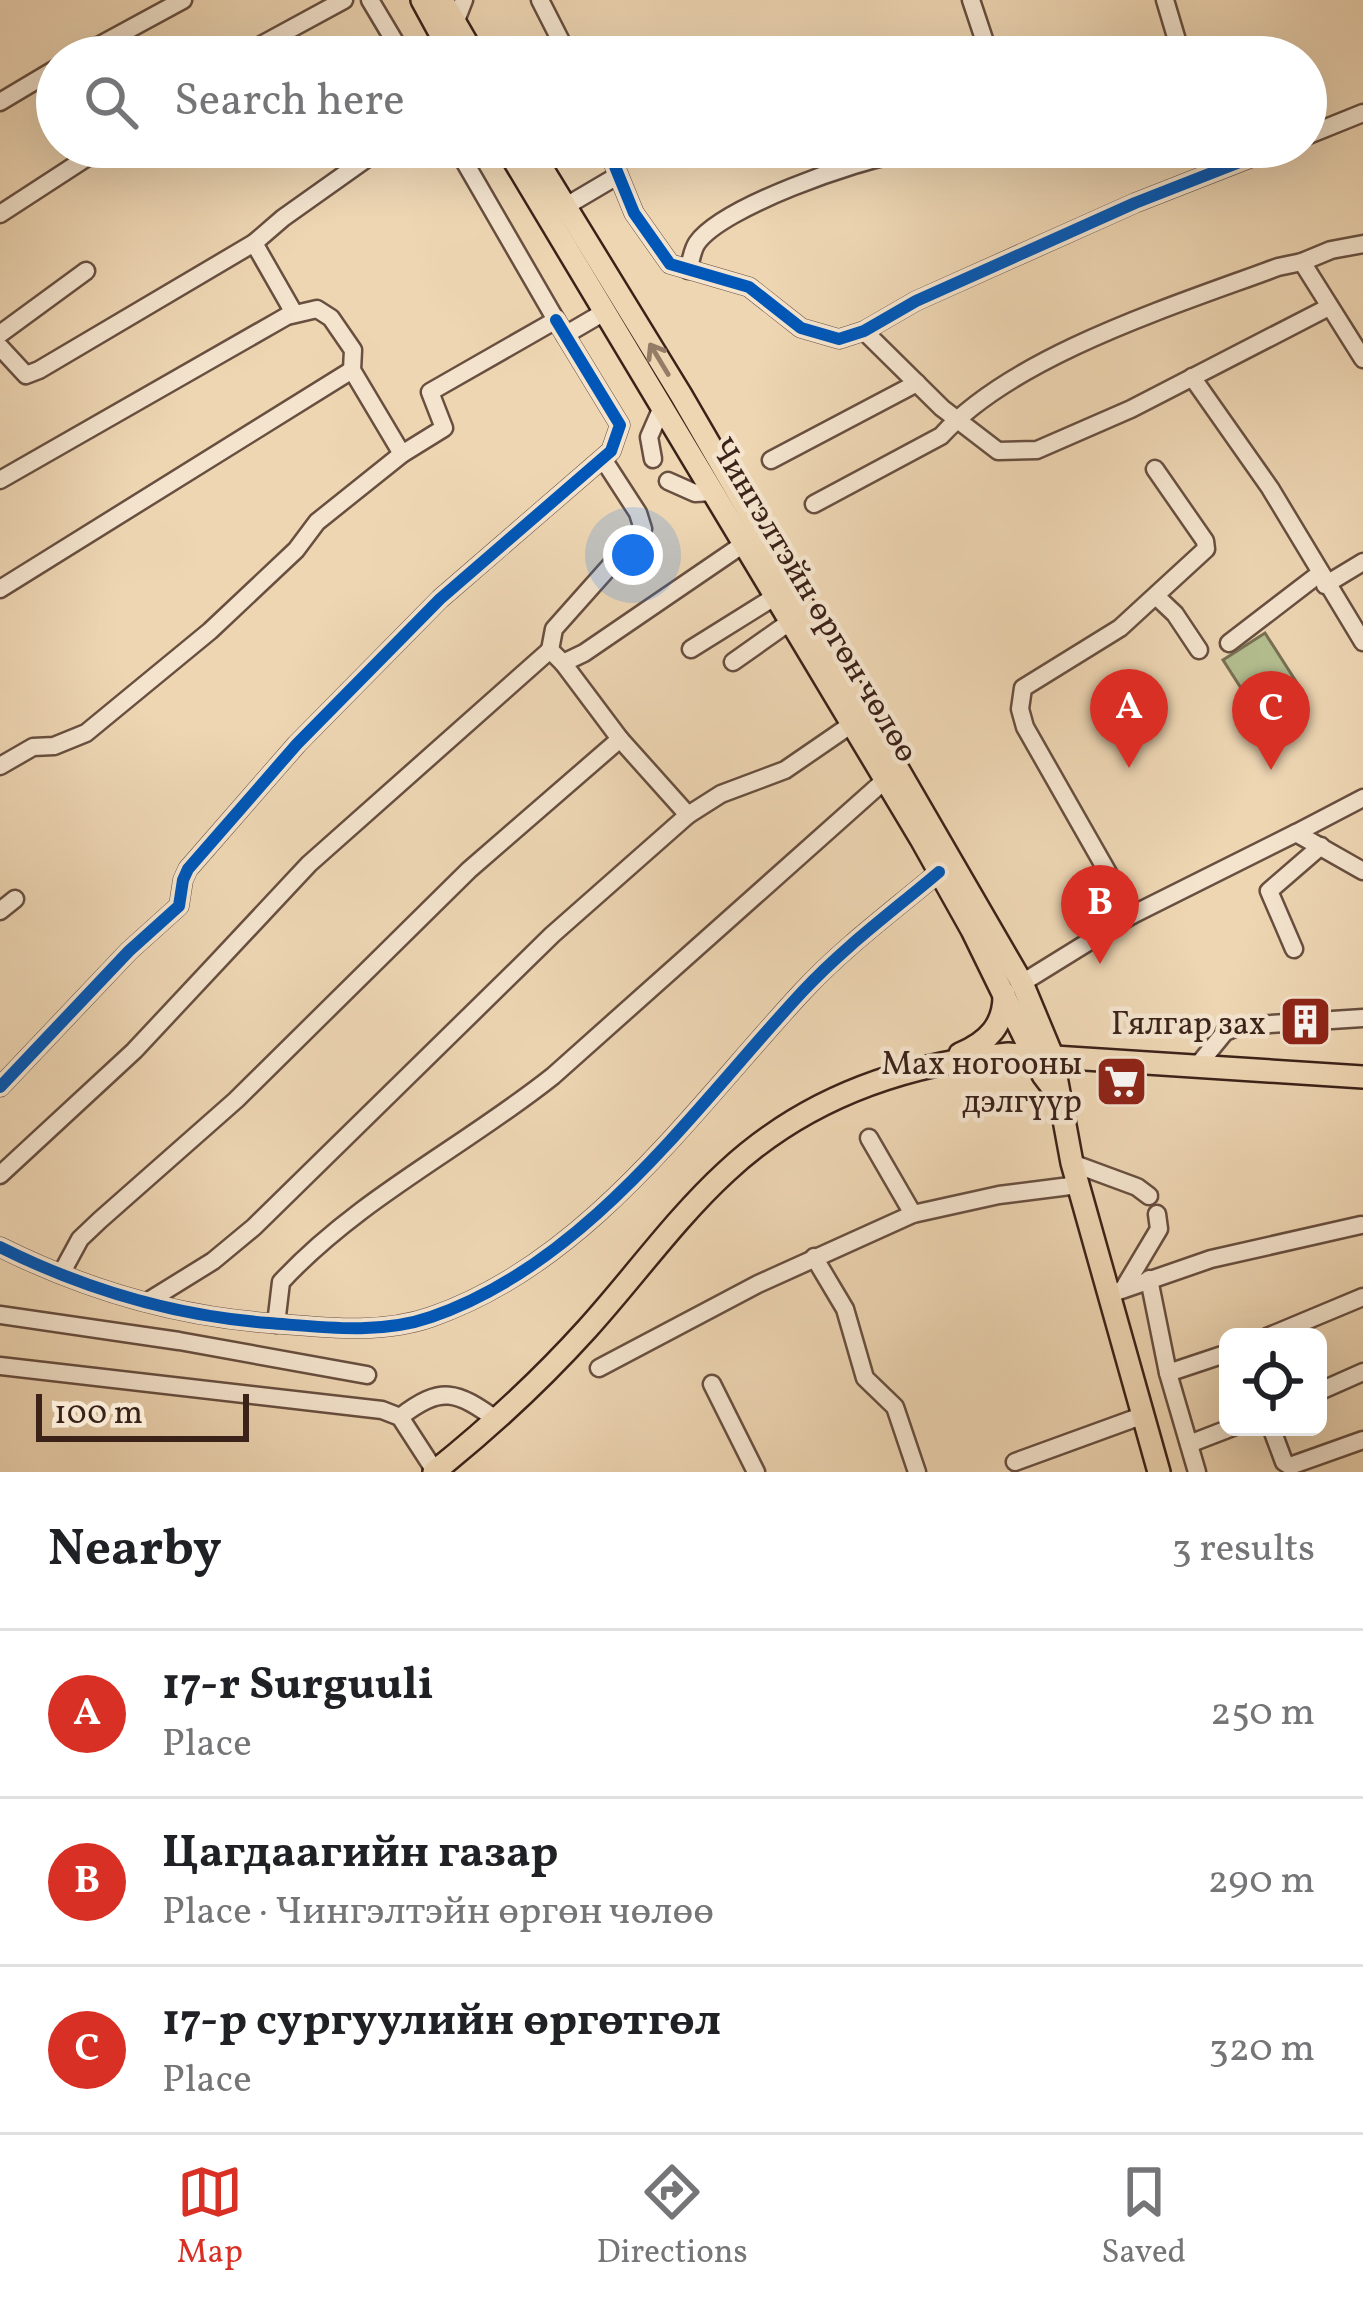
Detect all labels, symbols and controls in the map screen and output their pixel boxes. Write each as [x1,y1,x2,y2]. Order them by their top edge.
search box [36,36,1327,168]
icon: search [78,69,144,135]
text: Search here [174,71,405,134]
one-way arrow [647,343,671,377]
street label: Чингэлтэйн өргөн чөлөө [697,430,928,772]
your location [603,525,663,585]
pin: A [1090,669,1168,768]
pin: C [1232,671,1310,770]
pin: B [1061,865,1139,964]
building icon: Гялгар зах [1277,994,1333,1050]
place label: Гялгар зах [1111,1003,1266,1049]
place label: Мах ногооны дэлгүүр [881,1043,1082,1127]
supermarket icon: Мах ногооны дэлгүүр [1093,1053,1149,1109]
map controls [1219,1328,1327,1436]
button: locate [1219,1328,1327,1436]
scale bar [36,1388,249,1441]
text: 100 m [54,1392,143,1438]
text: Nearby [48,1515,222,1586]
text: 3 results [1172,1523,1315,1577]
text: 17-r Surguuli [162,1655,434,1718]
text: A [73,1687,101,1741]
text: 250 m [1210,1687,1315,1741]
text: Place [162,1718,252,1772]
text: Цагдаагийн газар [162,1823,558,1886]
text: B [74,1855,100,1909]
text: 290 m [1208,1855,1315,1909]
text: Place · Чингэлтэйн өргөн чөлөө [162,1886,714,1940]
text: 17-р сургуулийн өргөтгөл [162,1991,721,2054]
text: C [74,2023,100,2077]
text: 320 m [1209,2023,1315,2077]
text: Place [162,2054,252,2108]
tab: Map [177,2159,243,2277]
tab: Directions [596,2159,748,2277]
tab: Saved [1101,2159,1186,2277]

